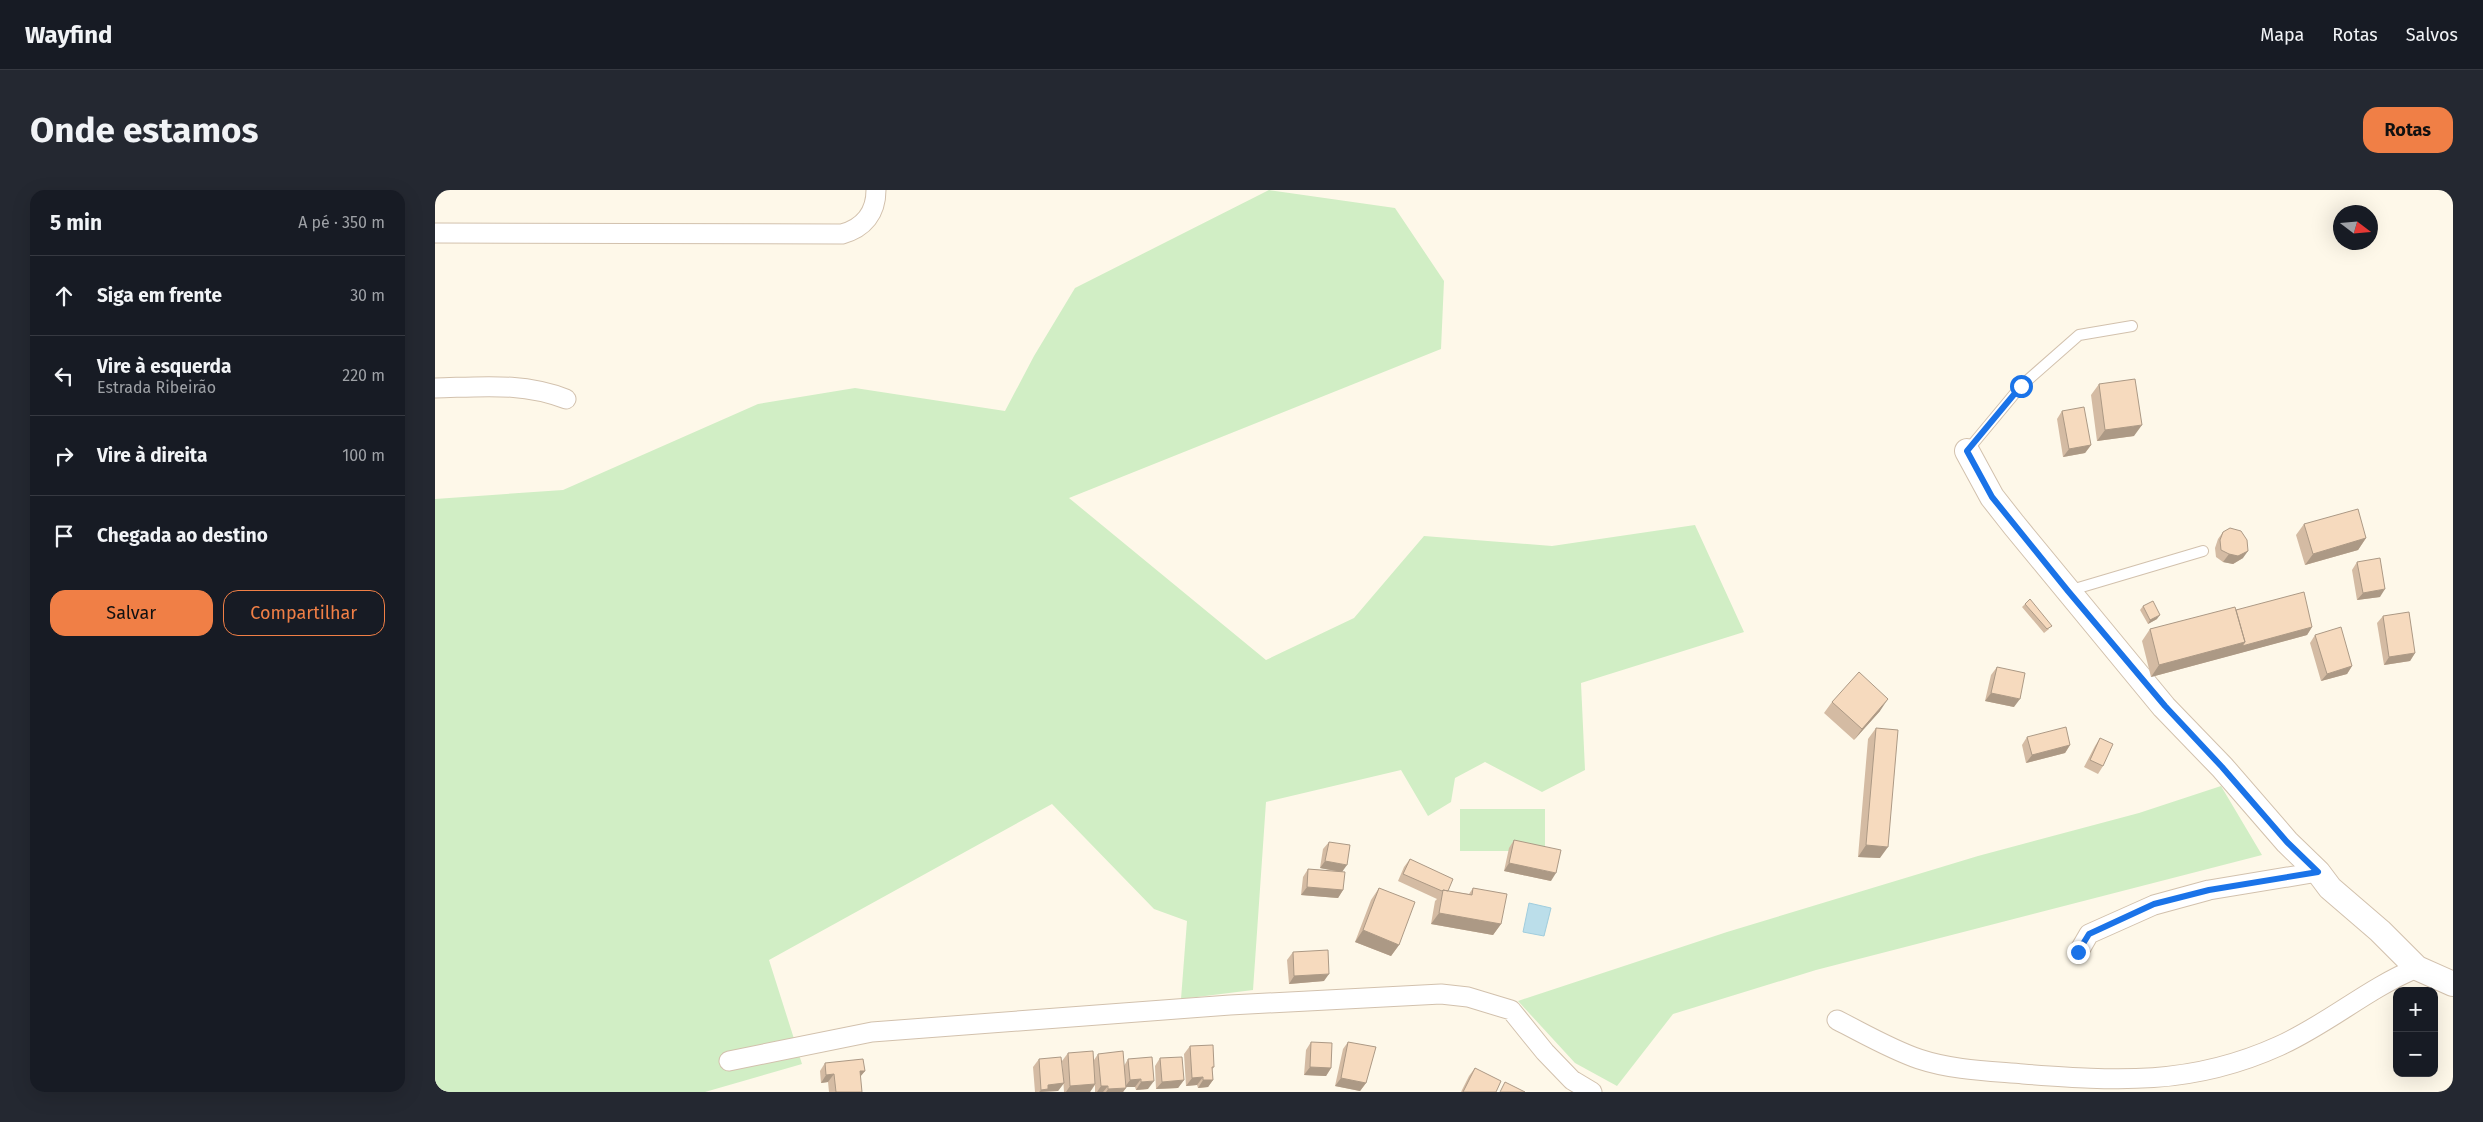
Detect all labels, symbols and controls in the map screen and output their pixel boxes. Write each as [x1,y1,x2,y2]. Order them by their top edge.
text: Wayfind [25,21,112,49]
text: Mapa [2260,24,2304,46]
text: Rotas [2332,24,2378,46]
text: Salvos [2406,24,2458,46]
button: Rotas [2363,107,2453,153]
text: Onde estamos [30,109,258,151]
north arrow [2333,205,2378,250]
text: 5 min [50,210,102,236]
text: A pé · 350 m [298,213,385,232]
icon: ahead [50,282,78,310]
text: Siga em frente [97,284,222,307]
text: 30 m [350,286,385,305]
text: Vire à esquerda [97,355,231,378]
icon: left [50,362,78,390]
text: 220 m [342,366,385,385]
route start [2010,375,2033,398]
text: Estrada Ribeirão [97,378,216,397]
icon: right [50,442,78,470]
text: Vire à direita [97,444,207,467]
text: 100 m [342,446,385,465]
icon: arrive [50,522,78,550]
text: Chegada ao destino [97,524,268,547]
button: Salvar [50,590,213,636]
button: Compartilhar [223,590,385,636]
route end [2067,941,2090,964]
map controls [2393,987,2438,1077]
button: + [2393,987,2438,1032]
button: − [2393,1032,2438,1077]

